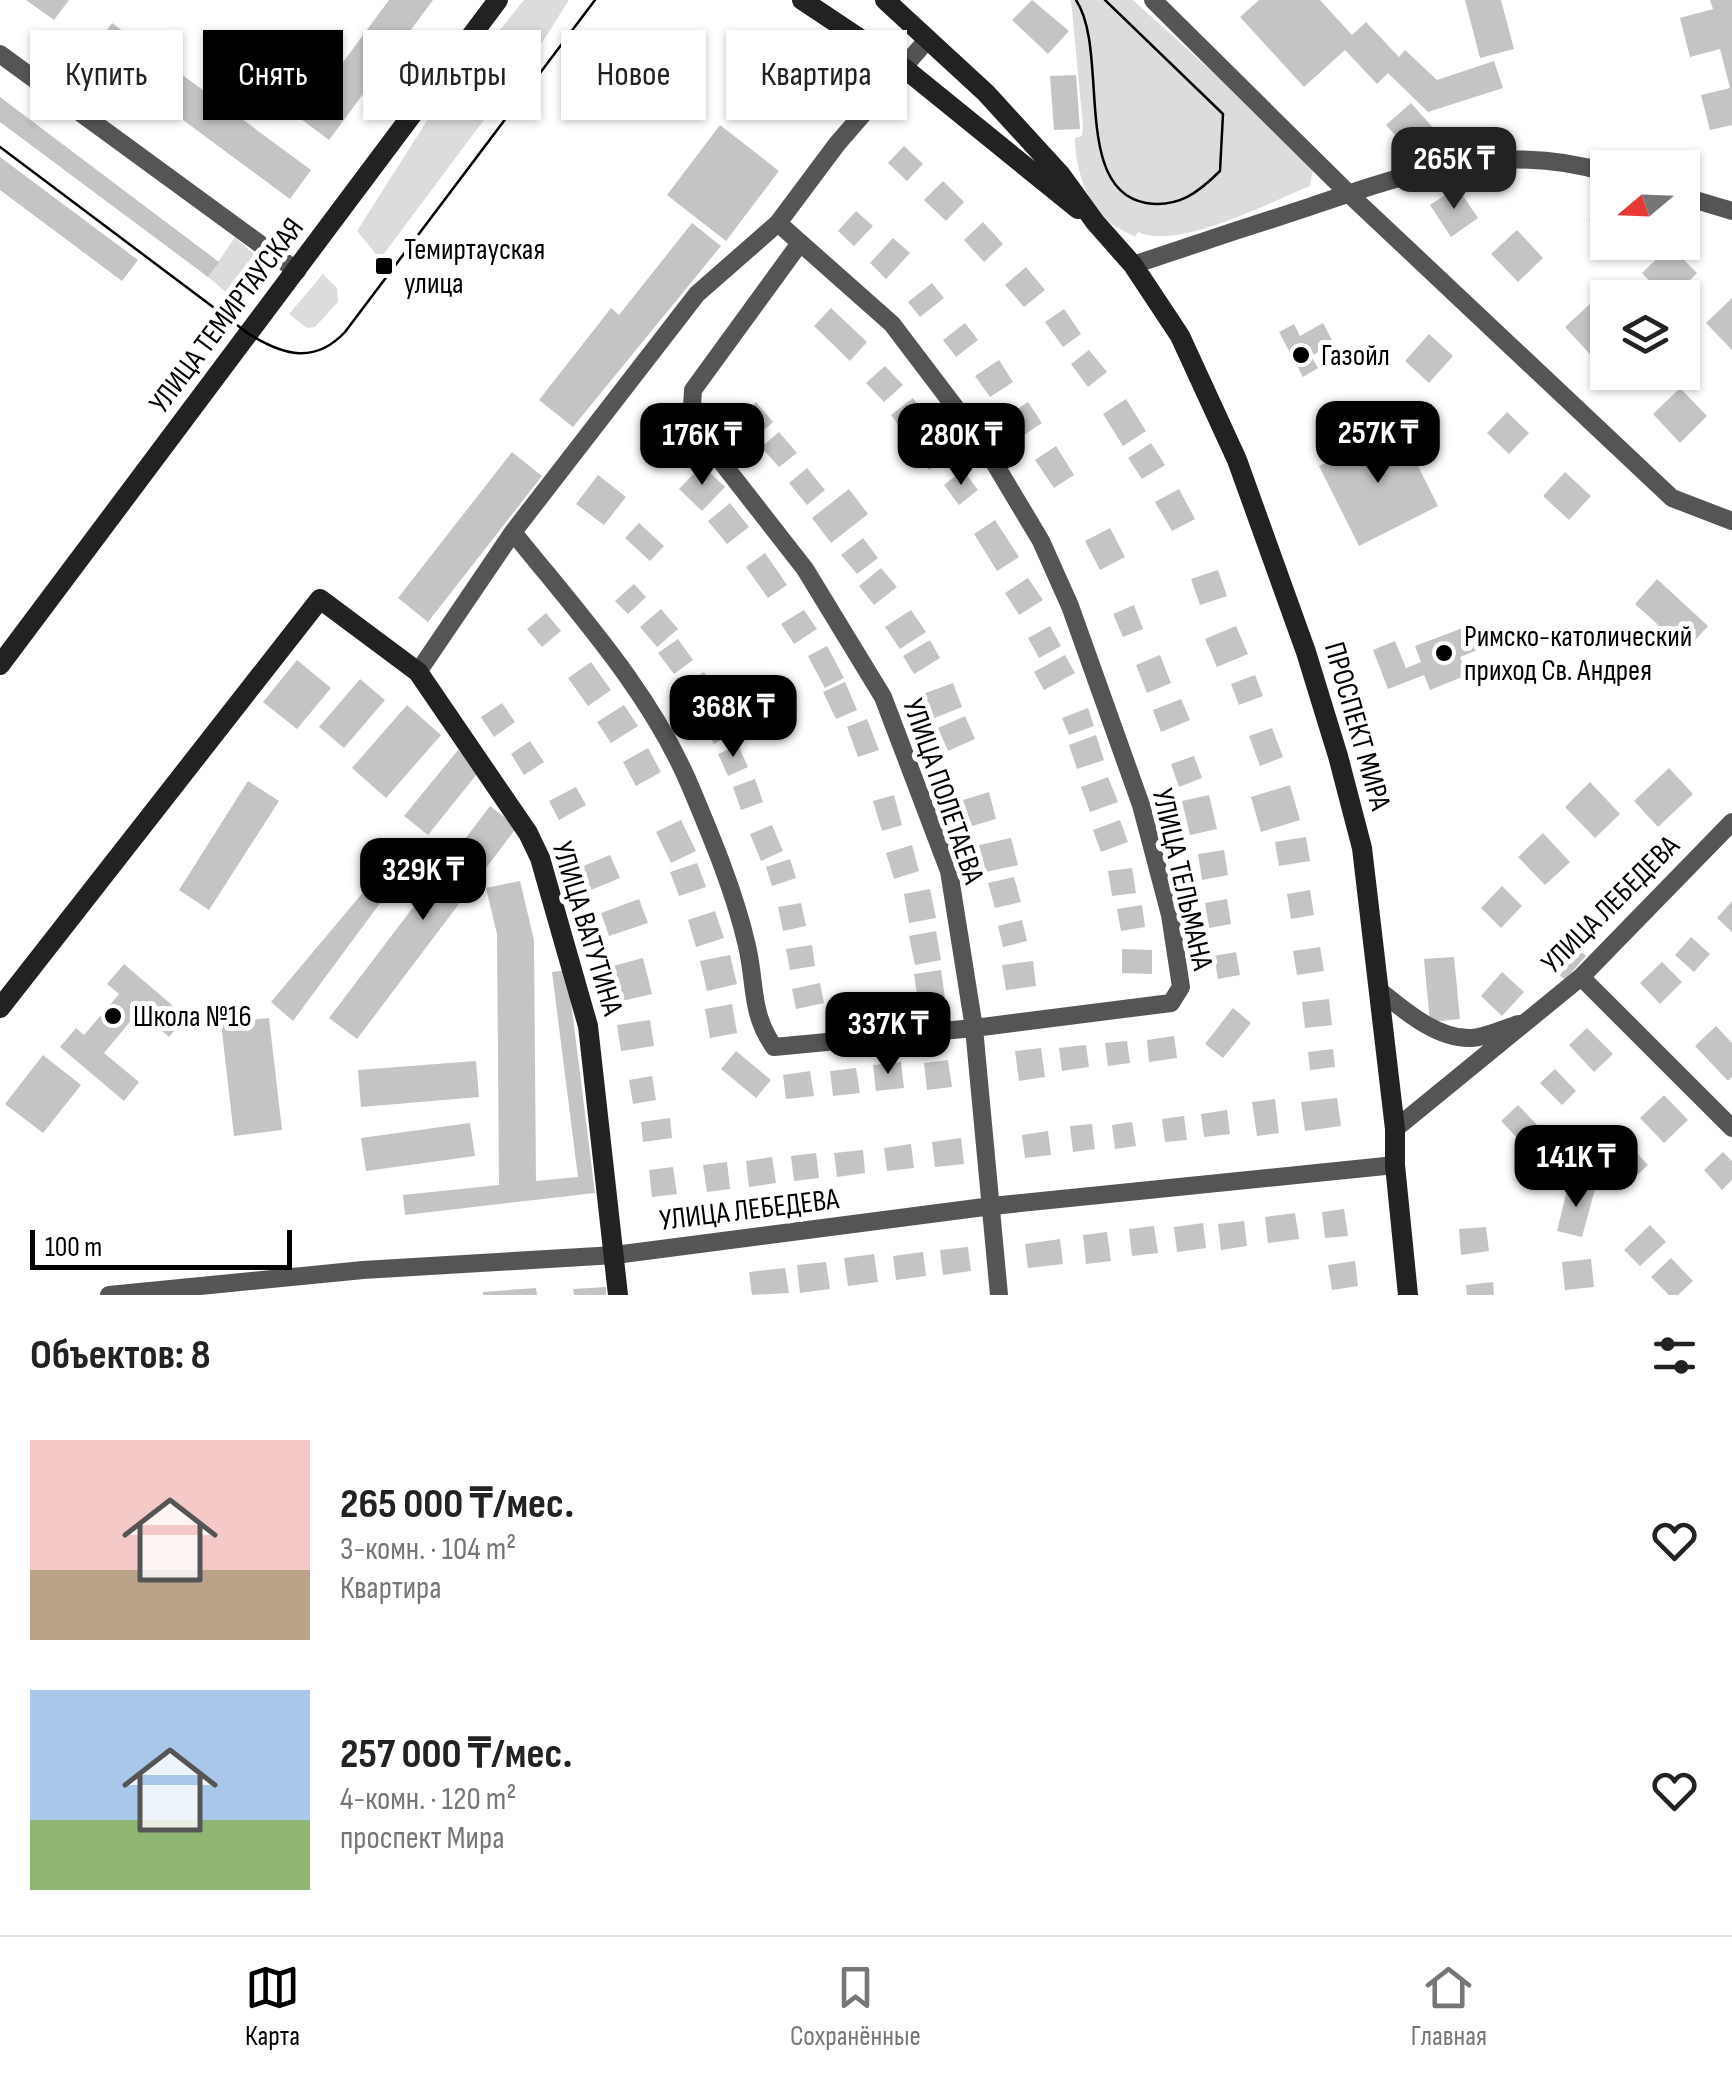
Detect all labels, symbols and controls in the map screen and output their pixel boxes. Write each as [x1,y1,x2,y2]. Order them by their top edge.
chip: Купить [30,30,183,120]
chip: Снять [203,30,343,120]
chip: Фильтры [363,30,541,120]
chip: Новое [561,30,706,120]
chip: Квартира [726,30,907,120]
pin: 265K ₸ [1373,127,1535,212]
text: 265K ₸ [1413,140,1495,179]
north arrow [1590,150,1700,260]
map controls [1590,150,1700,390]
street label: УЛИЦА ТЕМИРТАУСКАЯ [142,211,312,420]
place label: Темиртауская улица [404,232,545,302]
marker: Темиртауская улица [373,255,395,277]
button: layers [1590,280,1700,390]
place label: Газойл [1321,338,1390,374]
marker: Газойл [1290,344,1312,366]
pin: 257K ₸ [1297,401,1459,486]
pin: 176K ₸ [621,403,783,488]
pin: 280K ₸ [880,403,1042,488]
text: 257K ₸ [1338,414,1418,453]
text: 176K ₸ [662,416,742,455]
text: 280K ₸ [920,416,1002,455]
place label: Римско-католический приход Св. Андрея [1464,619,1692,689]
street label: ПРОСПЕКТ МИРА [1316,638,1398,815]
marker: Римско-католический приход Св. Андрея [1433,642,1455,664]
pin: 368K ₸ [652,675,814,760]
text: 368K ₸ [692,688,774,727]
street label: УЛИЦА ПОЛЕТАЕВА [895,694,992,889]
street label: УЛИЦА ТЕЛЬМАНА [1144,785,1220,974]
street label: УЛИЦА ЛЕБЕДЕВА [1534,828,1687,981]
street label: УЛИЦА ВАТУТИНА [544,837,631,1020]
pin: 329K ₸ [342,838,504,923]
text: 329K ₸ [382,851,464,890]
pin: 337K ₸ [807,992,969,1077]
place label: Школа №16 [133,999,252,1035]
marker: Школа №16 [102,1005,124,1027]
text: 337K ₸ [847,1005,929,1044]
pin: 141K ₸ [1495,1125,1657,1210]
text: 141K ₸ [1537,1138,1615,1177]
street label: УЛИЦА ЛЕБЕДЕВА [658,1181,841,1239]
scale bar [30,1225,292,1270]
text: 100 m [45,1231,102,1264]
icon: filters [1647,1328,1702,1383]
text: Объектов: 8 [30,1330,211,1381]
text: 265 000 ₸/мес. [340,1479,574,1530]
icon: home [110,1480,230,1600]
icon: heart [1647,1513,1702,1568]
text: 3-комн. · 104 m² [340,1530,516,1569]
text: Квартира [340,1569,442,1608]
text: 257 000 ₸/мес. [340,1729,572,1780]
icon: home [110,1730,230,1850]
icon: heart [1647,1763,1702,1818]
text: 4-комн. · 120 m² [340,1780,516,1819]
text: проспект Мира [340,1819,505,1858]
tab: Карта [245,1960,300,2053]
tab: Сохранённые [790,1960,921,2053]
tab: Главная [1411,1960,1487,2053]

